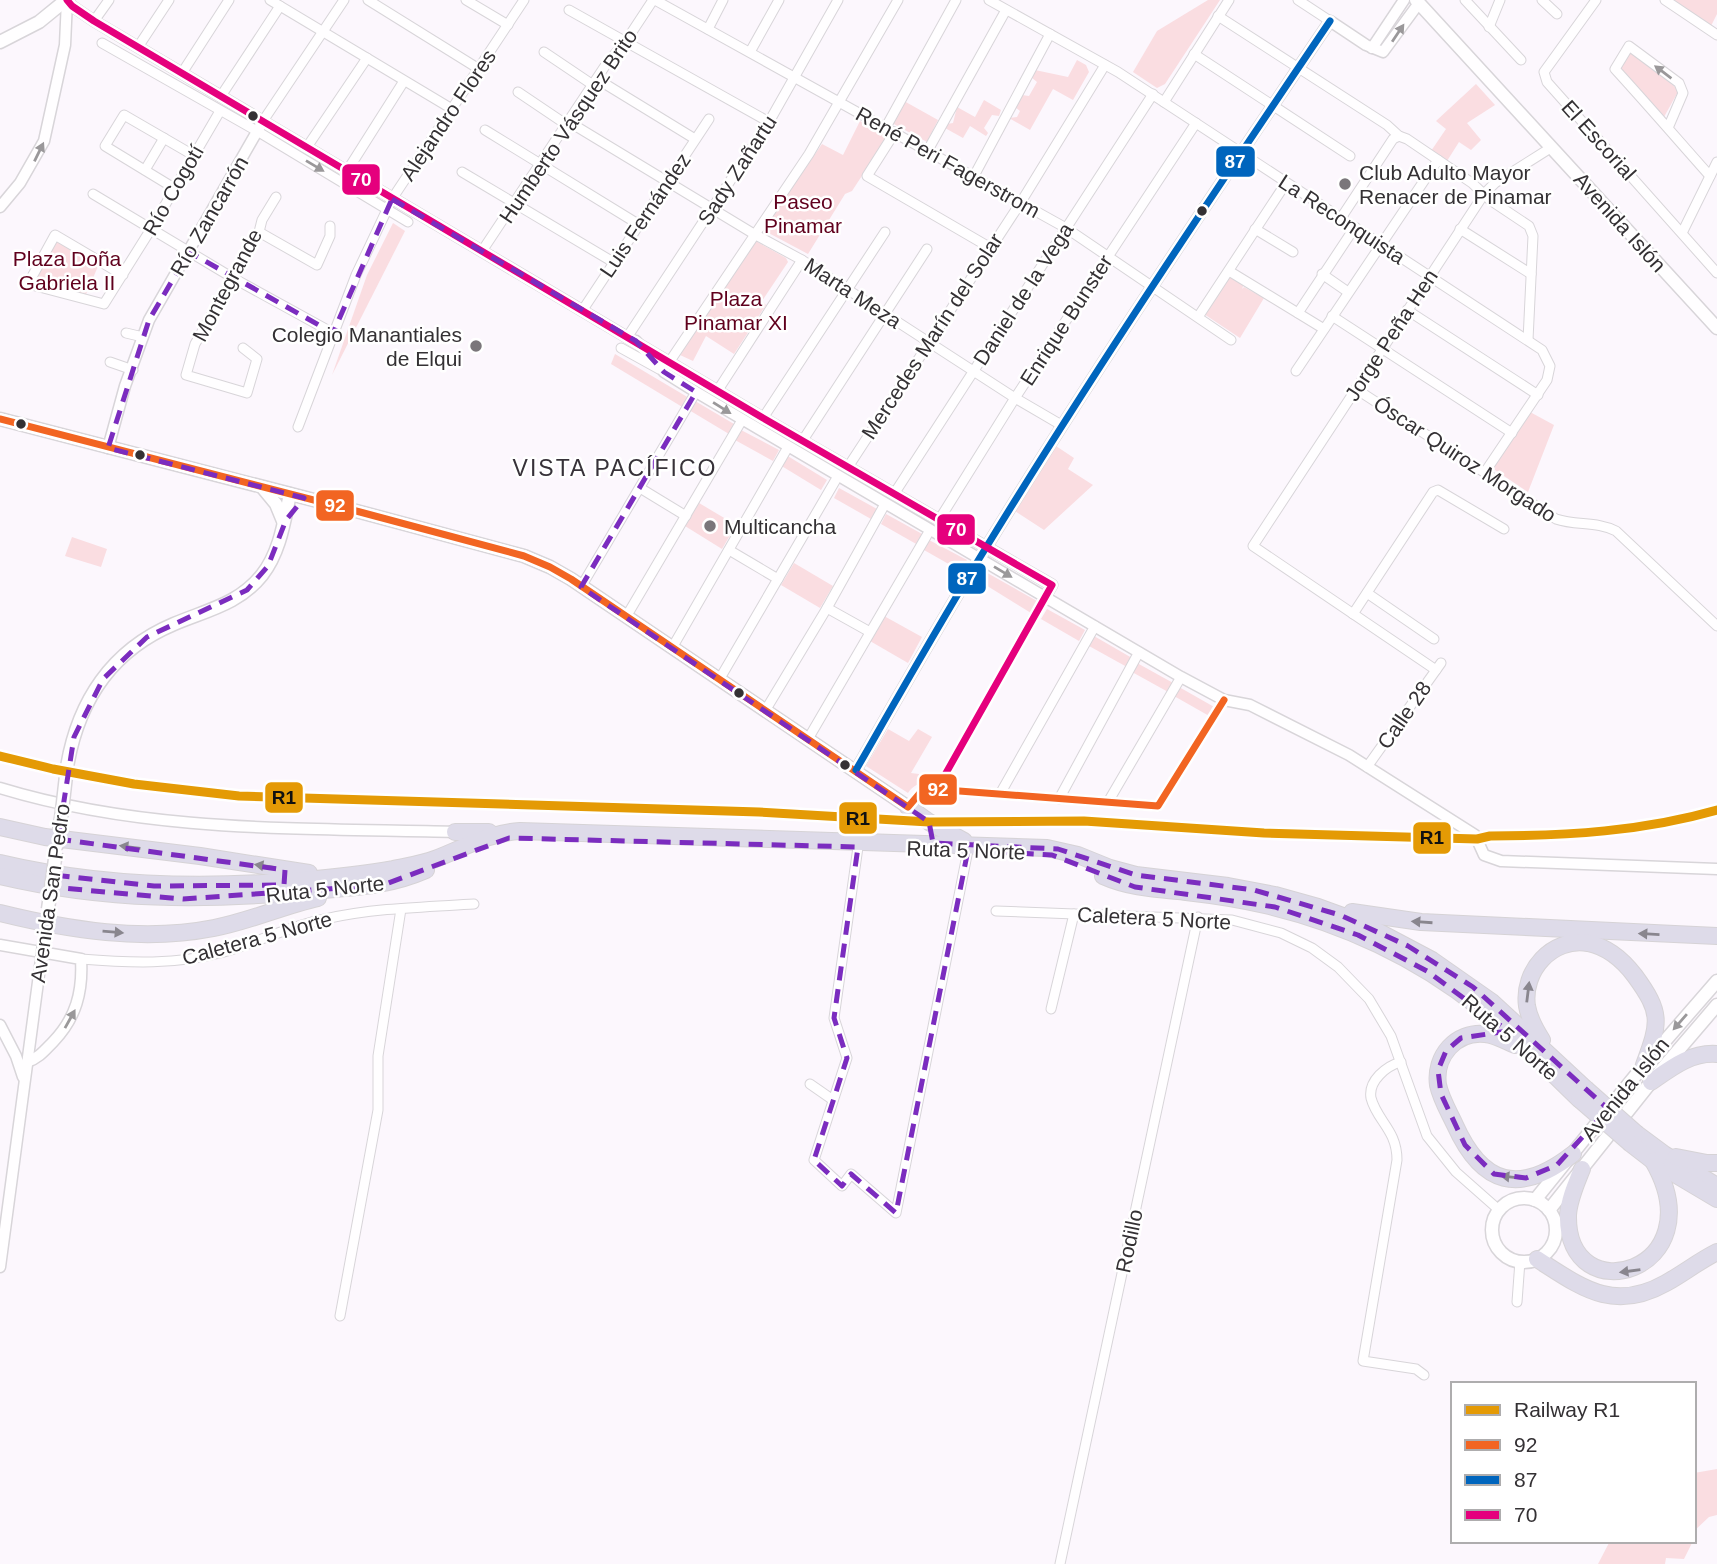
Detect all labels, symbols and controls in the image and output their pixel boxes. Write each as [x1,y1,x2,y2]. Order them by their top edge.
one-way arrow [1391,24,1405,42]
street label: Humberto Vásquez Brito [494,25,642,227]
street label: Alejandro Flores [396,45,500,185]
one-way arrow [1654,65,1672,79]
street label: El Escorial [1557,95,1641,185]
street label: René Peri Fagerstrom [852,102,1044,222]
unlabelled marker [246,109,260,123]
street label: Sady Zañartu [693,111,781,229]
street label: Río Cogotí [138,141,208,239]
one-way arrow [33,142,45,162]
line badge: 87 [1215,145,1256,178]
street label: Luis Fernández [595,149,695,281]
text: 87 [1224,151,1246,172]
street label: Río Zancarrón [165,152,253,280]
one-way arrow [306,160,325,172]
place label: Club Adulto Mayor Renacer de Pinamar [1359,161,1552,208]
line badge: 70 [341,163,381,196]
street label: Avenida Islón [1569,168,1671,276]
text: 70 [350,169,372,190]
street label: La Reconquista [1275,170,1410,269]
marker: Club Adulto Mayor Renacer de Pinamar [1337,176,1353,192]
park label: Paseo Pinamar [764,190,842,237]
unlabelled marker [1195,204,1209,218]
street label: Daniel de la Vega [969,218,1078,369]
street label: Montegrande [188,225,266,345]
street label: Mercedes Marín del Solar [857,229,1007,443]
park label: Plaza Doña Gabriela II [13,247,122,294]
street label: Enrique Bunster [1015,251,1117,389]
street label: Marta Meza [800,253,906,333]
street label: Jorge Peña Hen [1340,265,1442,405]
park label: Plaza Pinamar XI [684,287,788,334]
place label: Colegio Manantiales de Elqui [272,323,462,370]
marker: Colegio Manantiales de Elqui [468,338,484,354]
street label: Óscar Quiroz Morgado [1370,392,1560,526]
one-way arrow [712,401,731,414]
unlabelled marker [14,417,28,431]
unlabelled marker [133,448,147,462]
district label: VISTA PACÍFICO [513,455,717,481]
line badge: 92 [315,489,355,522]
text: 92 [324,495,346,516]
line badge: 70 [936,513,976,546]
place label: Multicancha [724,515,836,538]
marker: Multicancha [702,518,718,534]
text: 70 [945,519,967,540]
line badge: 87 [947,562,987,595]
one-way arrow [993,566,1012,579]
text: 87 [956,568,978,589]
street label: Calle 28 [1372,677,1436,753]
unlabelled marker [732,686,746,700]
unlabelled marker [838,758,852,772]
line badge: 92 [918,773,958,806]
text: 92 [927,779,949,800]
line badge: R1 [264,781,304,814]
text: R1 [272,787,297,808]
line badge: R1 [838,801,878,835]
street label: Avenida San Pedro [26,802,74,984]
text: R1 [846,808,871,829]
line badge: R1 [1412,821,1452,855]
text: R1 [1420,827,1445,848]
street label: Ruta 5 Norte [906,836,1026,864]
one-way arrow [119,842,141,853]
one-way arrow [254,860,276,871]
street label: Ruta 5 Norte [265,871,385,907]
street label: Caletera 5 Norte [1076,902,1232,934]
street label: Caletera 5 Norte [180,907,334,969]
one-way arrow [1410,916,1432,927]
one-way arrow [102,927,124,938]
one-way arrow [1638,928,1660,939]
one-way arrow [1523,981,1534,1003]
street label: Ruta 5 Norte [1458,989,1562,1085]
one-way arrow [64,1010,76,1029]
one-way arrow [1673,1014,1688,1031]
street label: Avenida Islón [1577,1033,1673,1145]
one-way arrow [1500,1171,1522,1182]
street label: Rodillo [1111,1207,1147,1275]
one-way arrow [1619,1265,1641,1276]
legend [1451,1382,1696,1543]
text: Railway R1 [1514,1398,1620,1421]
text: 92 [1514,1433,1537,1456]
text: 87 [1514,1468,1537,1491]
text: 70 [1514,1503,1537,1526]

